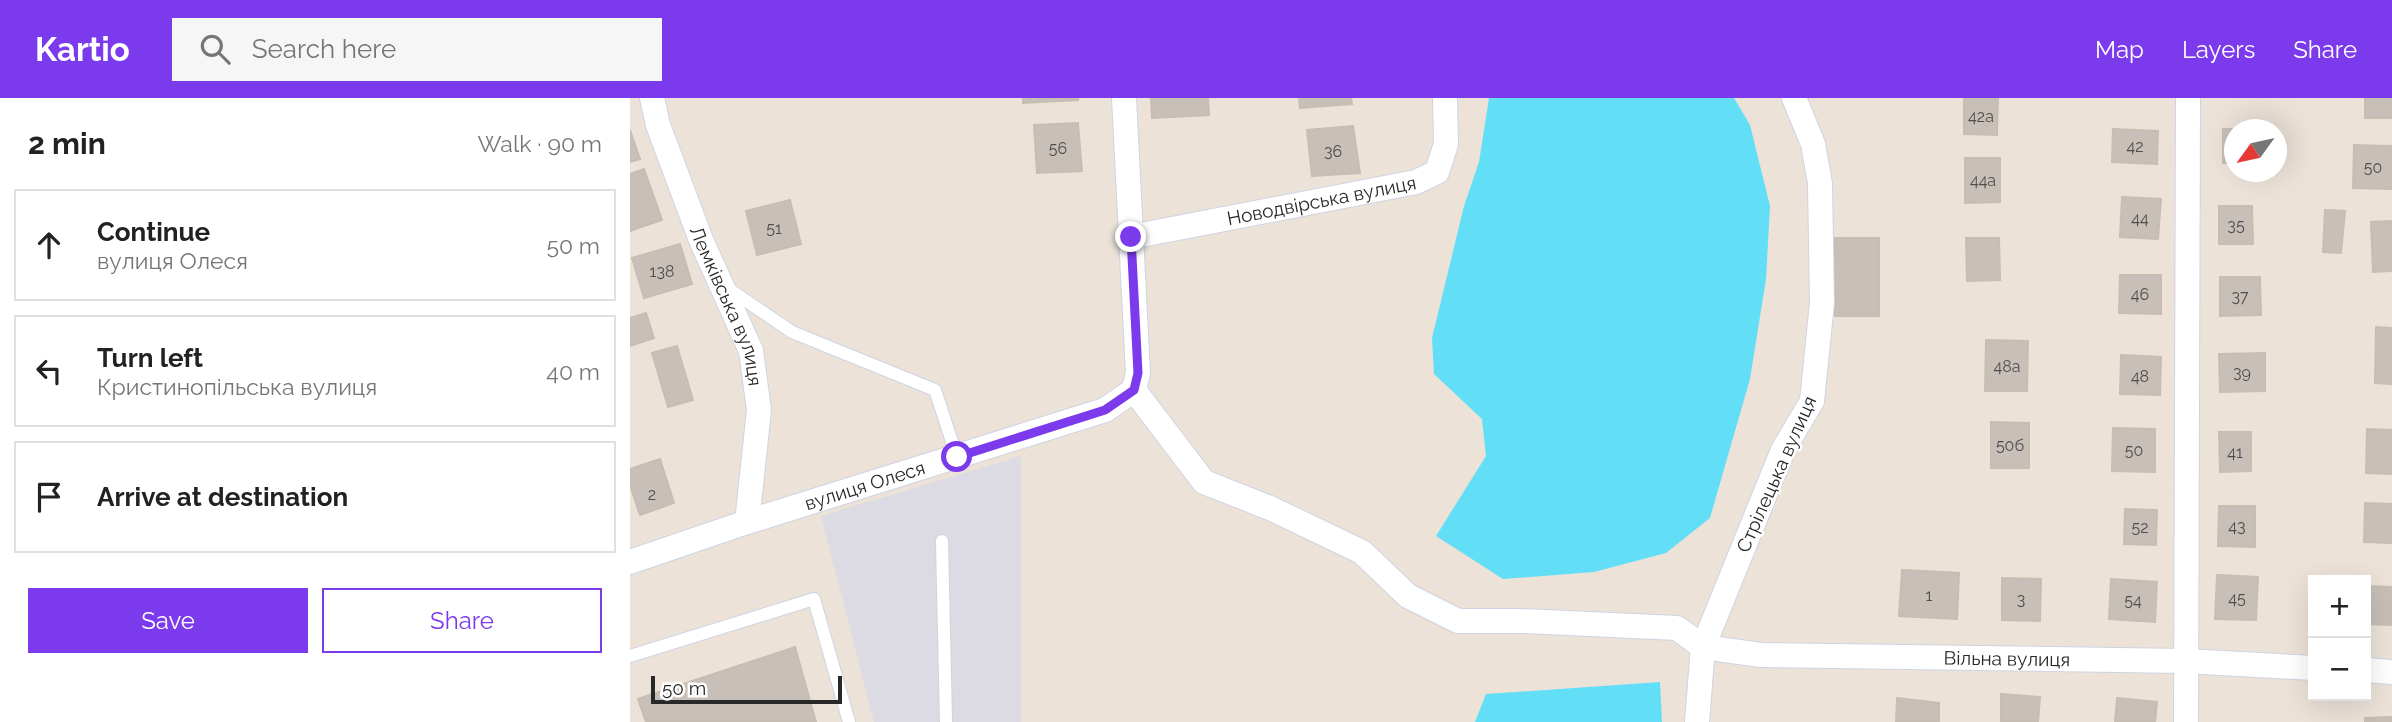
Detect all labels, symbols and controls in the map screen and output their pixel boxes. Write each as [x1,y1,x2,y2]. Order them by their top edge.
search box [172,18,662,81]
text: Kartio [35,30,130,69]
icon: search [196,30,234,68]
text: Search here [252,34,396,64]
text: Map [2095,35,2144,64]
text: Layers [2182,35,2255,64]
text: Share [2293,35,2357,64]
house number: 42а [1968,107,1994,126]
north arrow [2224,119,2287,182]
text: 2 min [28,126,106,161]
text: Walk · 90 m [478,130,602,157]
house number: 42 [2126,137,2144,156]
house number: 56 [1049,139,1067,158]
house number: 36 [1324,142,1342,161]
house number: 50 [2364,158,2382,177]
street label: Новодвірська вулиця [1225,171,1418,229]
house number: 44а [1970,171,1996,190]
house number: 44 [2131,209,2149,228]
house number: 35 [2227,216,2245,235]
text: Continue [97,217,210,247]
house number: 51 [766,219,782,238]
route end [1115,221,1146,252]
street label: Лемківська вулиця [686,223,767,387]
icon: ahead [30,226,68,264]
text: 50 m [546,232,600,259]
text: вулиця Олеся [97,247,248,274]
house number: 138 [650,262,674,281]
house number: 46 [2131,285,2149,304]
house number: 37 [2231,287,2249,306]
text: Turn left [97,343,203,373]
icon: left [30,352,68,390]
house number: 48а [1994,357,2020,376]
text: 40 m [546,358,600,385]
house number: 39 [2233,363,2251,382]
house number: 48 [2131,367,2149,386]
text: Кристинопільська вулиця [97,373,377,400]
street label: Стрілецька вулиця [1732,392,1820,556]
house number: 50б [1996,436,2024,455]
route start [941,441,972,472]
house number: 50 [2125,441,2143,460]
house number: 41 [2227,443,2243,462]
street label: вулиця Олеся [802,456,928,514]
icon: arrive [30,478,68,516]
text: Arrive at destination [97,482,348,512]
house number: 2 [648,485,656,504]
house number: 43 [2228,517,2246,536]
house number: 52 [2131,518,2149,537]
map controls [2308,575,2371,701]
button: + [2308,575,2371,638]
house number: 1 [1926,586,1933,605]
button: Save [28,588,308,653]
button: Share [322,588,602,653]
house number: 45 [2228,589,2246,608]
house number: 3 [2017,590,2025,609]
house number: 54 [2124,591,2142,610]
button: − [2308,638,2371,701]
street label: Вільна вулиця [1944,647,2070,670]
scale bar [651,673,842,705]
text: 50 m [662,677,706,699]

